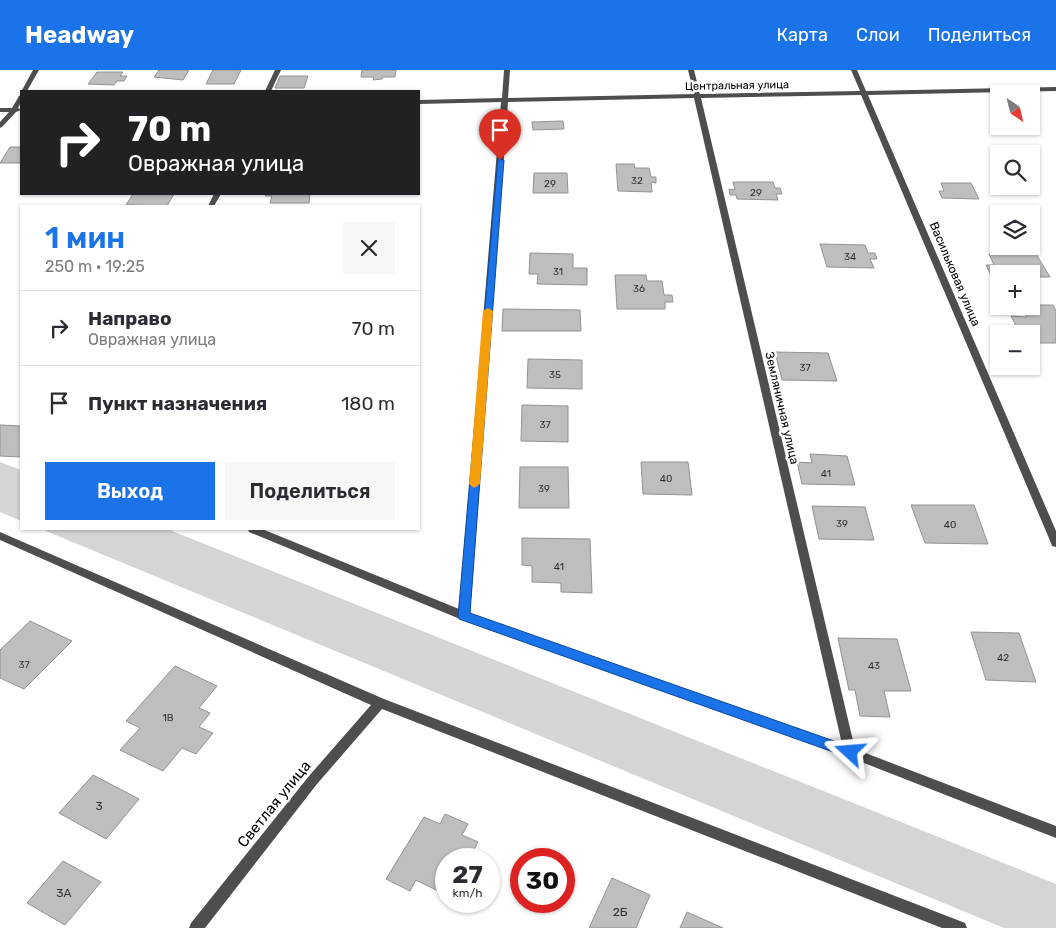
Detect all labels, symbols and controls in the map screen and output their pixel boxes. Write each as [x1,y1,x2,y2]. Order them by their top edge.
text: Headway [25,21,134,49]
text: Карта [777,24,828,46]
text: Слои [856,24,900,46]
text: Поделиться [928,24,1031,46]
street label: Центральная улица [685,78,789,93]
north arrow [990,85,1040,135]
map controls [990,85,1040,375]
text: 70 m [128,108,211,150]
pin [479,109,521,160]
icon: right [45,110,110,175]
icon: arrive [486,116,514,144]
button: search [990,145,1040,195]
text: Овражная улица [128,150,304,177]
house number: 32 [631,175,643,187]
house number: 29 [544,178,556,190]
house number: 29 [750,187,762,199]
button: layers [990,205,1040,255]
text: 1 мин [45,220,125,256]
street label: Васильковая улица [927,220,983,328]
button: close [343,222,395,274]
house number: 34 [844,251,856,263]
text: 250 m · 19:25 [45,257,145,276]
button: + [990,265,1040,315]
house number: 31 [553,266,563,278]
house number: 36 [633,283,645,295]
text: Направо [88,307,172,330]
icon: right [45,314,73,342]
text: 70 m [352,317,395,340]
button: − [990,325,1040,375]
text: Овражная улица [88,330,216,349]
street label: Земляничная улица [762,350,802,466]
house number: 37 [799,362,811,374]
house number: 35 [549,369,561,381]
icon: arrive [45,389,73,417]
text: Пункт назначения [88,392,267,415]
text: 180 m [341,392,395,415]
house number: 37 [539,419,551,431]
button: Выход [45,462,215,520]
button: Поделиться [225,462,395,520]
house number: 41 [821,468,831,480]
house number: 40 [660,473,672,485]
house number: 39 [538,483,550,495]
house number: 39 [836,518,848,530]
house number: 40 [944,519,956,531]
house number: 41 [554,561,564,573]
house number: 42 [997,652,1009,664]
house number: 37 [18,659,30,671]
house number: 43 [868,660,880,672]
house number: 1В [163,712,174,724]
position arrow [823,725,875,777]
street label: Светлая улица [234,757,314,851]
house number: 3 [95,799,103,813]
speed limit sign: 30 [510,848,575,913]
text: 27 [452,860,483,889]
house number: 3А [56,886,72,900]
text: km/h [453,886,482,900]
house number: 2Б [613,905,628,919]

